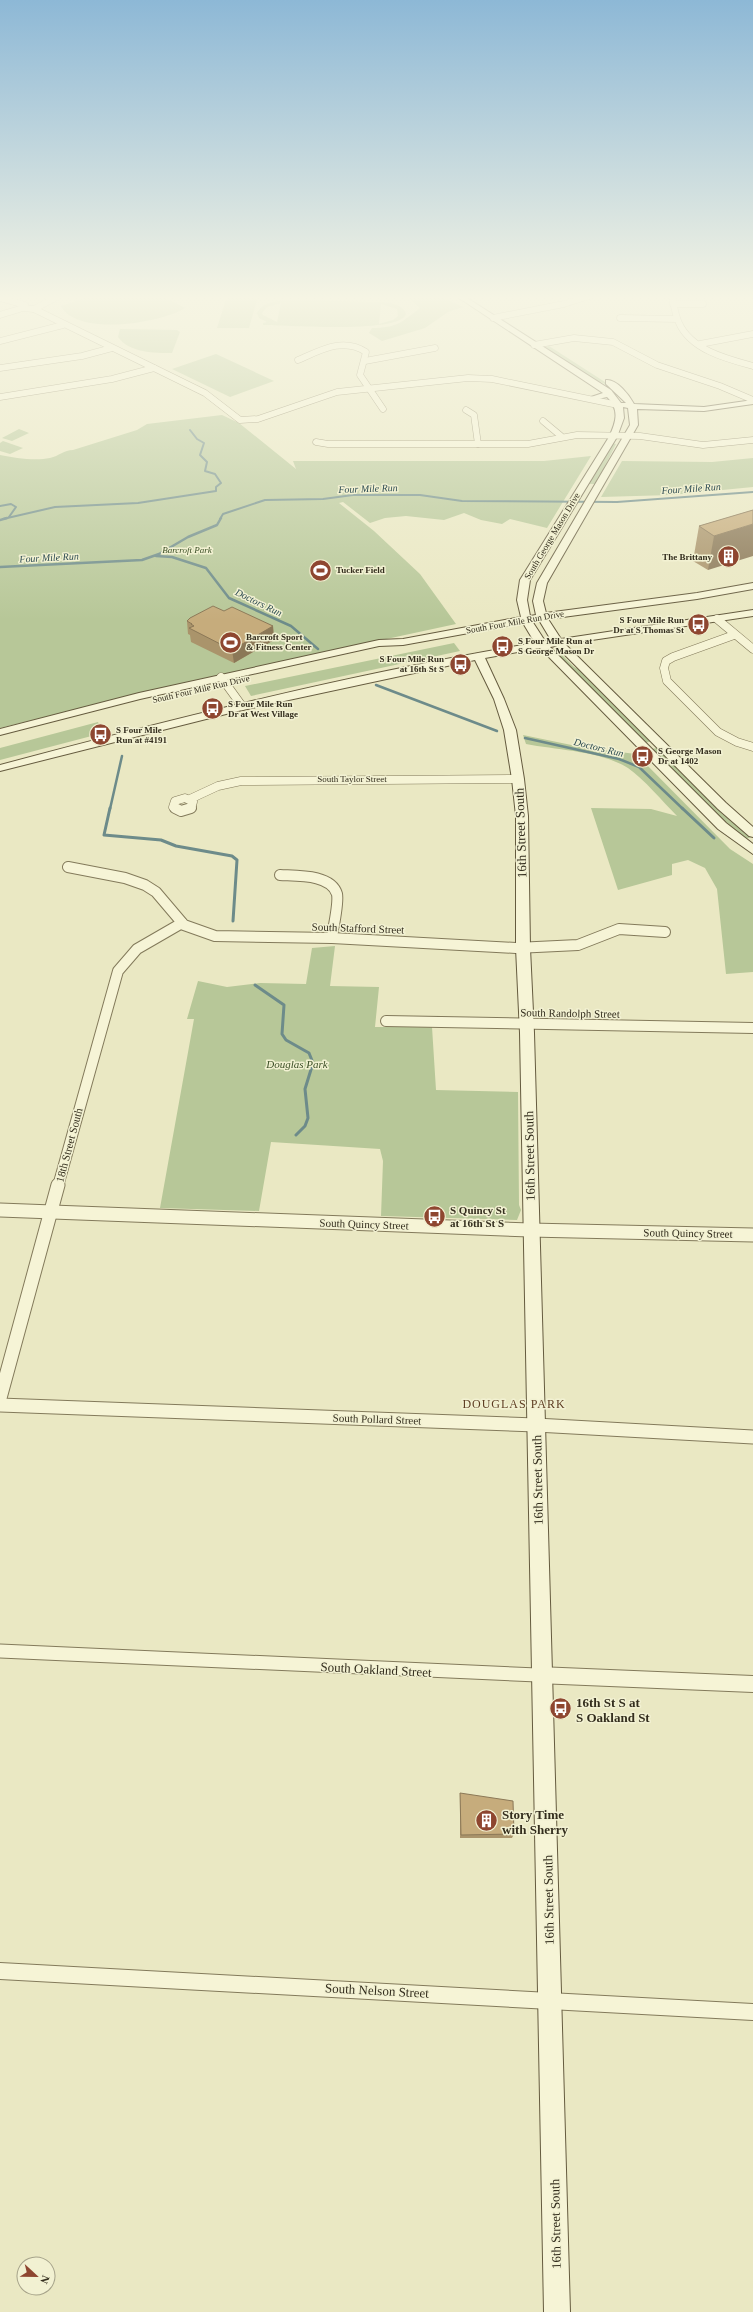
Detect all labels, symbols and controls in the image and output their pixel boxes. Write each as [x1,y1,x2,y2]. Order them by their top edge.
water label: Four Mile Run [660,481,721,496]
water label: Four Mile Run [337,482,398,495]
street label: South George Mason Drive [522,491,582,581]
building icon: The Brittany [715,544,741,570]
park label: Barcroft Park [162,545,213,555]
water label: Four Mile Run [18,550,79,565]
place label: The Brittany [662,552,712,562]
sports icon: Tucker Field [308,557,334,583]
place label: Tucker Field [336,565,385,575]
water label: Doctors Run [233,586,284,619]
street label: South Four Mile Run Drive [465,608,565,636]
bus stop icon: S Four Mile Run Dr at S Thomas St [686,612,712,638]
place label: S Four Mile Run Dr at S Thomas St [613,615,684,635]
sports icon: Barcroft Sport & Fitness Center [218,629,244,655]
place label: Barcroft Sport & Fitness Center [246,632,311,652]
bus stop icon: S Four Mile Run at S George Mason Dr [489,633,515,659]
place label: S Four Mile Run at S George Mason Dr [518,636,594,656]
bus stop icon: S Four Mile Run at 16th St S [447,651,473,677]
place label: S Four Mile Run at 16th St S [379,654,444,674]
street label: South Four Mile Run Drive [151,673,251,705]
bus stop icon: S Four Mile Run Dr at West Village [200,696,226,722]
place label: S Four Mile Run Dr at West Village [228,699,298,719]
bus stop icon: S Four Mile Run at #4191 [88,722,114,748]
place label: S Four Mile Run at #4191 [116,725,168,745]
water label: Doctors Run [572,736,625,759]
bus stop icon: S George Mason Dr at 1402 [630,743,656,769]
place label: S George Mason Dr at 1402 [658,746,722,766]
street label: South Taylor Street [317,774,387,784]
street label: 16th Street South [511,787,530,878]
street label: South Stafford Street [311,920,405,936]
street label: South Randolph Street [520,1006,620,1020]
park label: Douglas Park [265,1058,329,1070]
street label: 18th Street South [53,1106,85,1183]
street label: 16th Street South [521,1110,538,1201]
bus stop icon: S Quincy St at 16th St S [422,1203,448,1229]
place label: S Quincy St at 16th St S [450,1204,506,1229]
street label: South Quincy Street [319,1216,409,1232]
street label: South Quincy Street [643,1226,733,1240]
district label: DOUGLAS PARK [462,1397,566,1411]
street label: South Pollard Street [333,1411,421,1427]
street label: 16th Street South [529,1434,546,1525]
street label: South Oakland Street [320,1659,432,1680]
place label: 16th St S at S Oakland St [576,1695,650,1725]
bus stop icon: 16th St S at S Oakland St [548,1696,574,1722]
place label: Story Time with Sherry [502,1807,569,1837]
building icon: Story Time with Sherry [473,1808,499,1834]
street label: 16th Street South [540,1854,557,1945]
street label: South Nelson Street [325,1980,430,2001]
street label: 16th Street South [547,2178,564,2269]
north arrow [16,2256,56,2296]
text: N [38,2274,52,2286]

